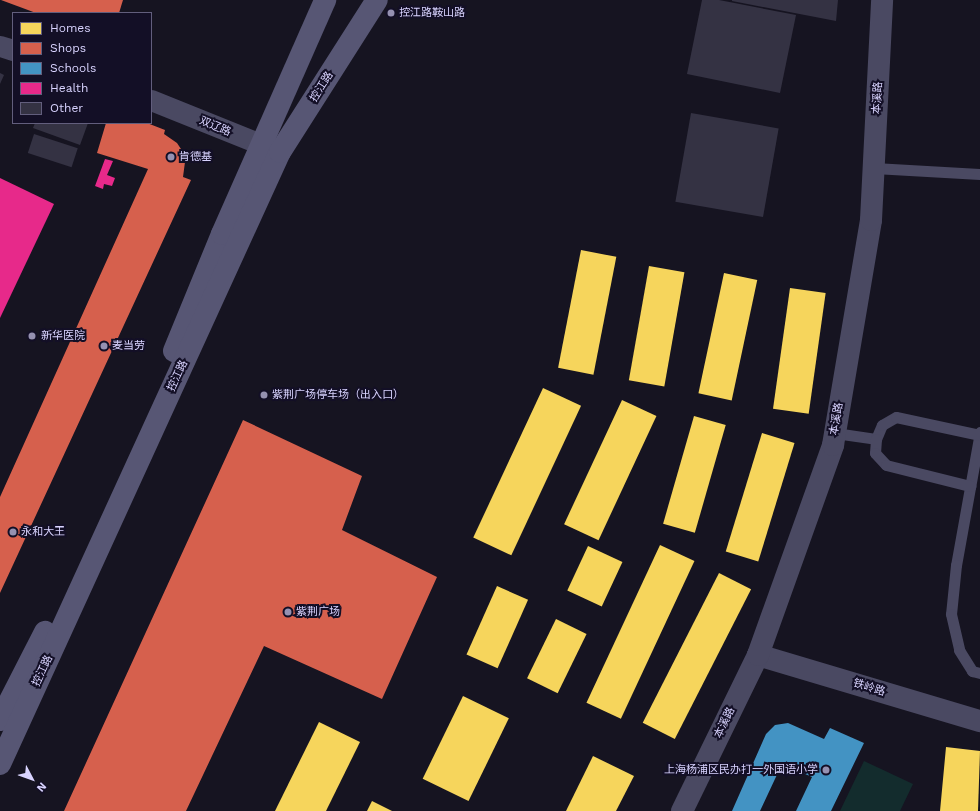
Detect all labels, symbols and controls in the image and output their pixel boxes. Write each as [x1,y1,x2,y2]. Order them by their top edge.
place label: 控江路鞍山路 [399,6,465,20]
marker: 控江路鞍山路 [386,8,396,18]
legend [12,12,152,124]
text: Homes [50,21,91,35]
text: Shops [50,41,86,55]
text: Schools [50,61,96,75]
street label: 控江路 [308,70,336,104]
text: Health [50,81,88,95]
street label: 本溪路 [871,81,885,115]
text: Other [50,101,83,115]
street label: 双辽路 [197,114,233,140]
place label: 肯德基 [179,150,212,164]
marker: 肯德基 [166,152,176,162]
place label: 新华医院 [41,329,85,343]
marker: 新华医院 [26,330,38,342]
place label: 麦当劳 [112,339,145,353]
marker: 麦当劳 [99,341,109,351]
street label: 控江路 [165,358,191,394]
place label: 紫荆广场停车场（出入口） [272,388,404,402]
marker: 紫荆广场停车场（出入口） [259,390,269,400]
street label: 本溪路 [828,402,846,436]
place label: 永和大王 [21,525,65,539]
marker: 永和大王 [8,527,18,537]
place label: 紫荆广场 [296,605,340,619]
marker: 紫荆广场 [283,607,293,617]
street label: 控江路 [30,653,56,689]
street label: 铁岭路 [851,677,887,699]
street label: 本溪路 [712,705,738,741]
north arrow [12,759,52,799]
place label: ‌上海杨浦区民办打一外国语小学 [664,763,818,777]
marker: ‌上海杨浦区民办打一外国语小学 [821,765,831,775]
text: N [34,780,49,795]

